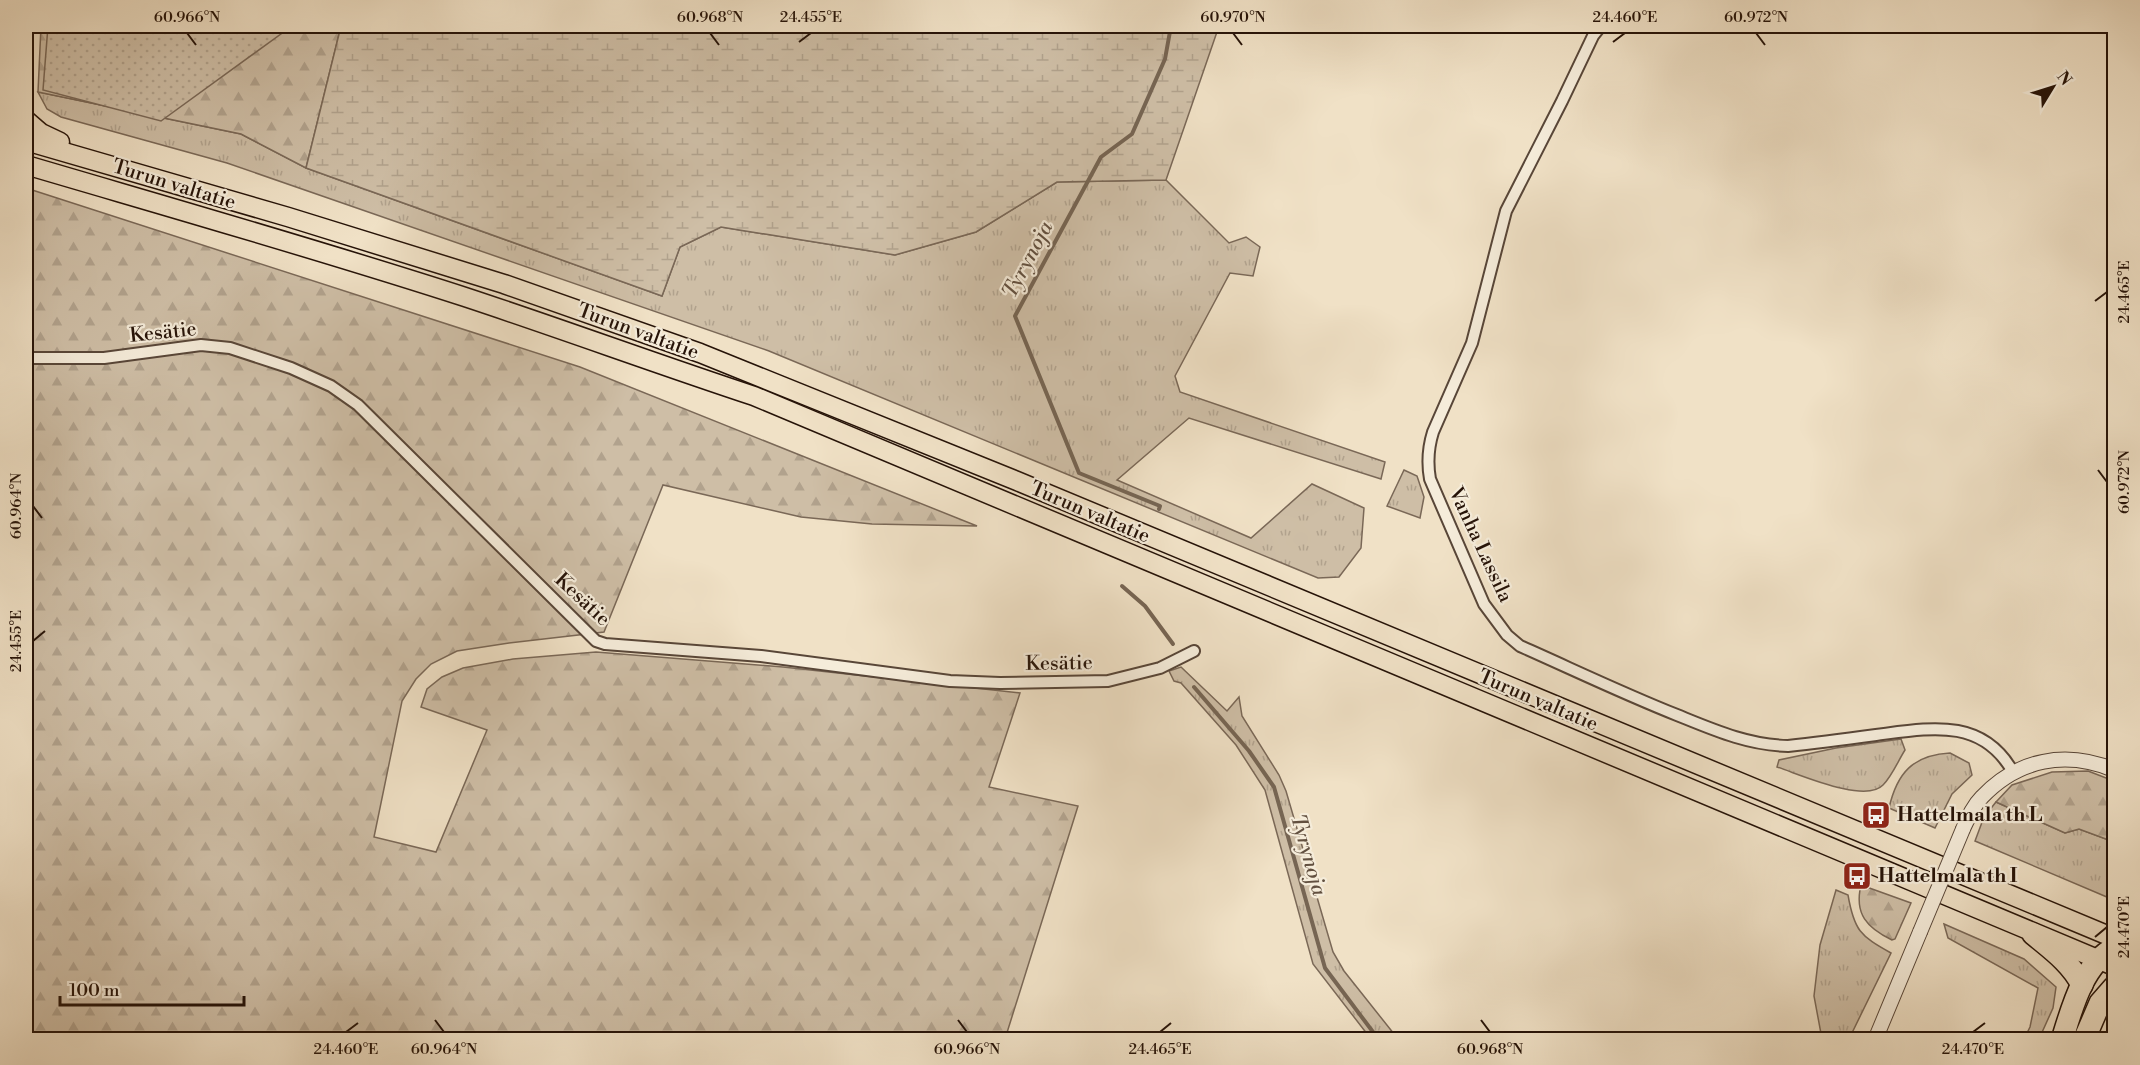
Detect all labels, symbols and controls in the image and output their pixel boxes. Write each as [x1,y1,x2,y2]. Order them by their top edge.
text: 60.966°N [154,8,220,27]
text: 60.968°N [677,8,743,27]
text: 24.455°E [780,8,842,27]
text: 60.970°N [1200,8,1266,27]
text: 24.460°E [1593,8,1657,27]
text: 60.972°N [1724,8,1788,27]
north arrow [2023,57,2083,117]
text: N [2052,67,2076,90]
street label: Turun valtatie [109,154,239,216]
water label: Tyrynoja [997,217,1059,303]
text: 24.465°E [2115,260,2134,324]
street label: Turun valtatie [574,298,702,366]
street label: Kesätie [128,317,198,349]
text: 60.972°N [2115,450,2134,514]
text: 60.964°N [7,473,26,539]
street label: Turun valtatie [1026,477,1154,549]
street label: Vanha Lassila [1442,482,1518,607]
street label: Kesätie [549,568,615,632]
text: 24.455°E [7,610,26,672]
street label: Kesätie [1025,651,1093,677]
street label: Turun valtatie [1474,665,1602,737]
bus stop icon: Hattelmala th L [1860,799,1892,831]
place label: Hattelmala th L [1897,803,2043,828]
water label: Tyrynoja [1284,811,1332,899]
bus stop icon: Hattelmala th I [1841,860,1873,892]
place label: Hattelmala th I [1878,864,2018,889]
text: 24.470°E [2115,896,2134,958]
scale bar [60,969,244,1007]
text: 100 m [69,979,120,1002]
text: 24.460°E [314,1040,378,1059]
text: 60.964°N [411,1040,477,1059]
text: 60.966°N [934,1040,1000,1059]
text: 24.465°E [1128,1040,1192,1059]
text: 60.968°N [1457,1040,1523,1059]
text: 24.470°E [1942,1040,2004,1059]

